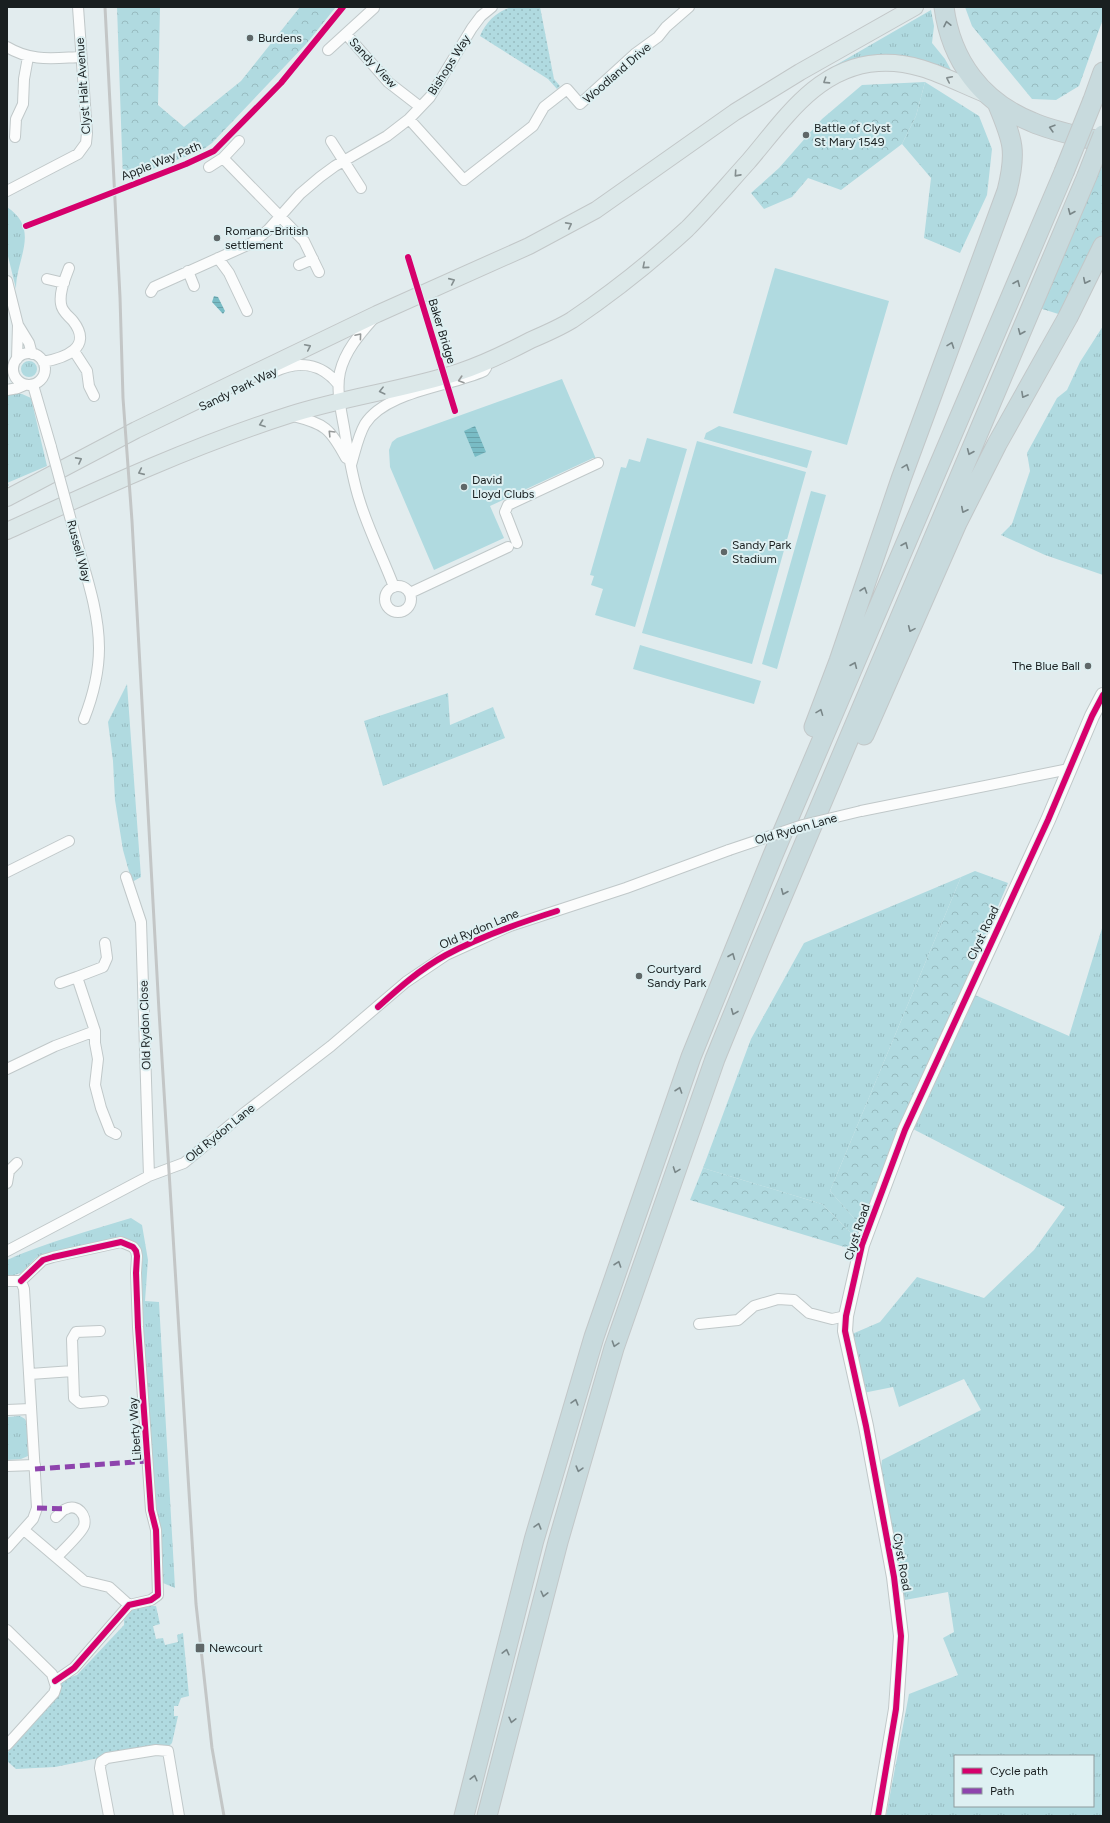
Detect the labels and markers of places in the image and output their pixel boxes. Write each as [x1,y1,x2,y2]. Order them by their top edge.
place label: Burdens [258,31,302,45]
marker: Burdens [245,33,255,43]
place label: Battle of Clyst St Mary 1549 [814,121,891,149]
marker: Battle of Clyst St Mary 1549 [801,130,811,140]
place label: Romano-British settlement [225,224,309,252]
marker: Romano-British settlement [212,233,222,243]
place label: David Lloyd Clubs [472,473,535,501]
marker: David Lloyd Clubs [459,482,469,492]
place label: Sandy Park Stadium [732,538,791,566]
marker: Sandy Park Stadium [719,547,729,557]
place label: The Blue Ball [1012,659,1080,673]
marker: The Blue Ball [1083,661,1093,671]
place label: Courtyard Sandy Park [647,962,706,990]
marker: Courtyard Sandy Park [634,971,644,981]
place label: Newcourt [209,1641,263,1655]
marker: Newcourt [194,1642,206,1654]

